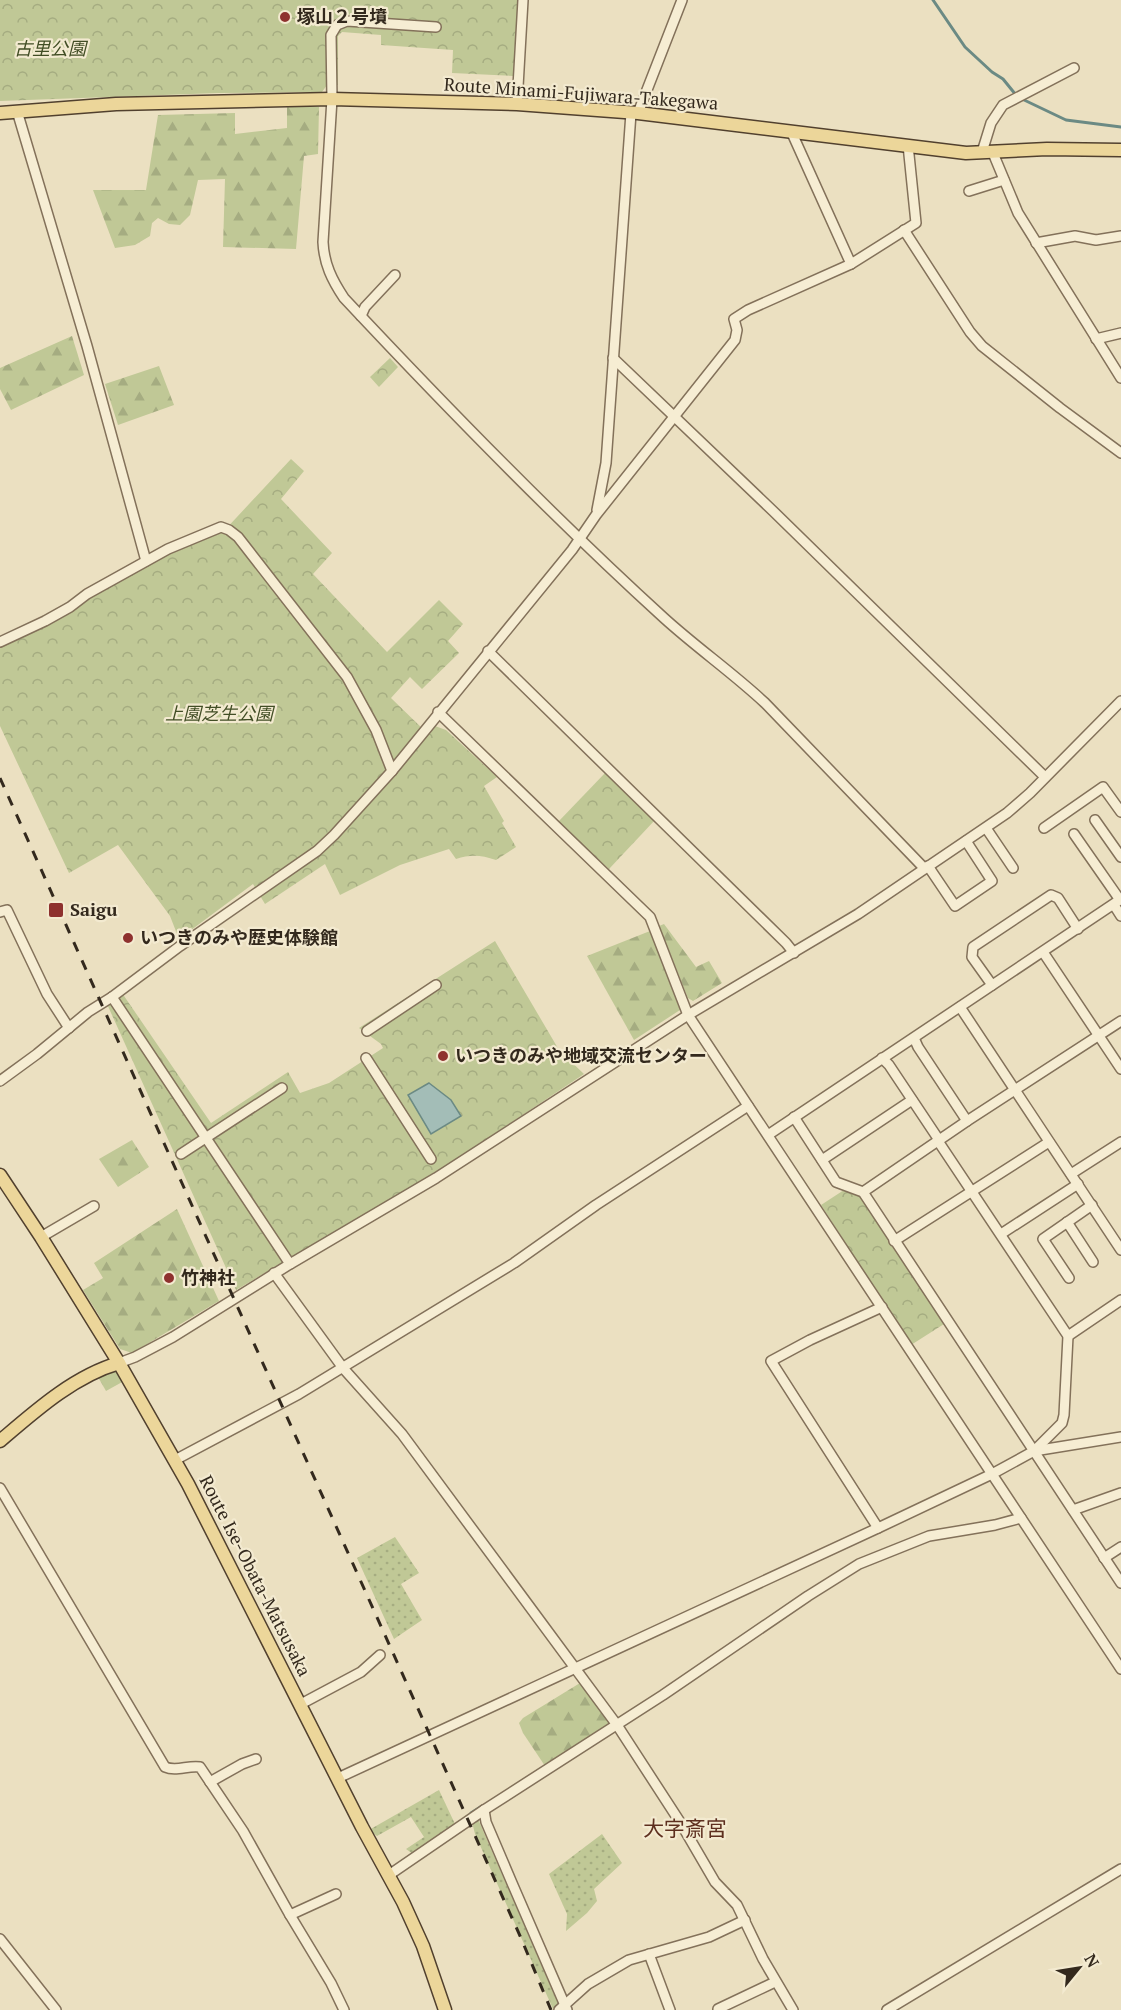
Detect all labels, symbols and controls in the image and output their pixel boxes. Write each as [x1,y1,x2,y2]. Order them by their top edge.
place label: 塚山２号墳 [297,4,387,28]
marker: 塚山２号墳 [278,10,292,24]
park label: 古里公園 [14,36,89,60]
street label: Route Minami-Fujiwara-Takegawa [443,71,719,115]
park label: 上園芝生公園 [165,701,276,725]
place label: Saigu [70,897,117,921]
marker: Saigu [47,901,65,919]
place label: いつきのみや歴史体験館 [140,925,338,949]
marker: いつきのみや歴史体験館 [121,931,135,945]
place label: いつきのみや地域交流センター [455,1043,707,1067]
marker: いつきのみや地域交流センター [436,1049,450,1063]
place label: 竹神社 [181,1265,235,1289]
marker: 竹神社 [162,1271,176,1285]
street label: Route Ise-Obata-Matsusaka [195,1471,317,1680]
district label: 大字斎宮 [643,1814,727,1842]
north arrow [1049,1938,1109,1998]
text: N [1079,1950,1105,1971]

